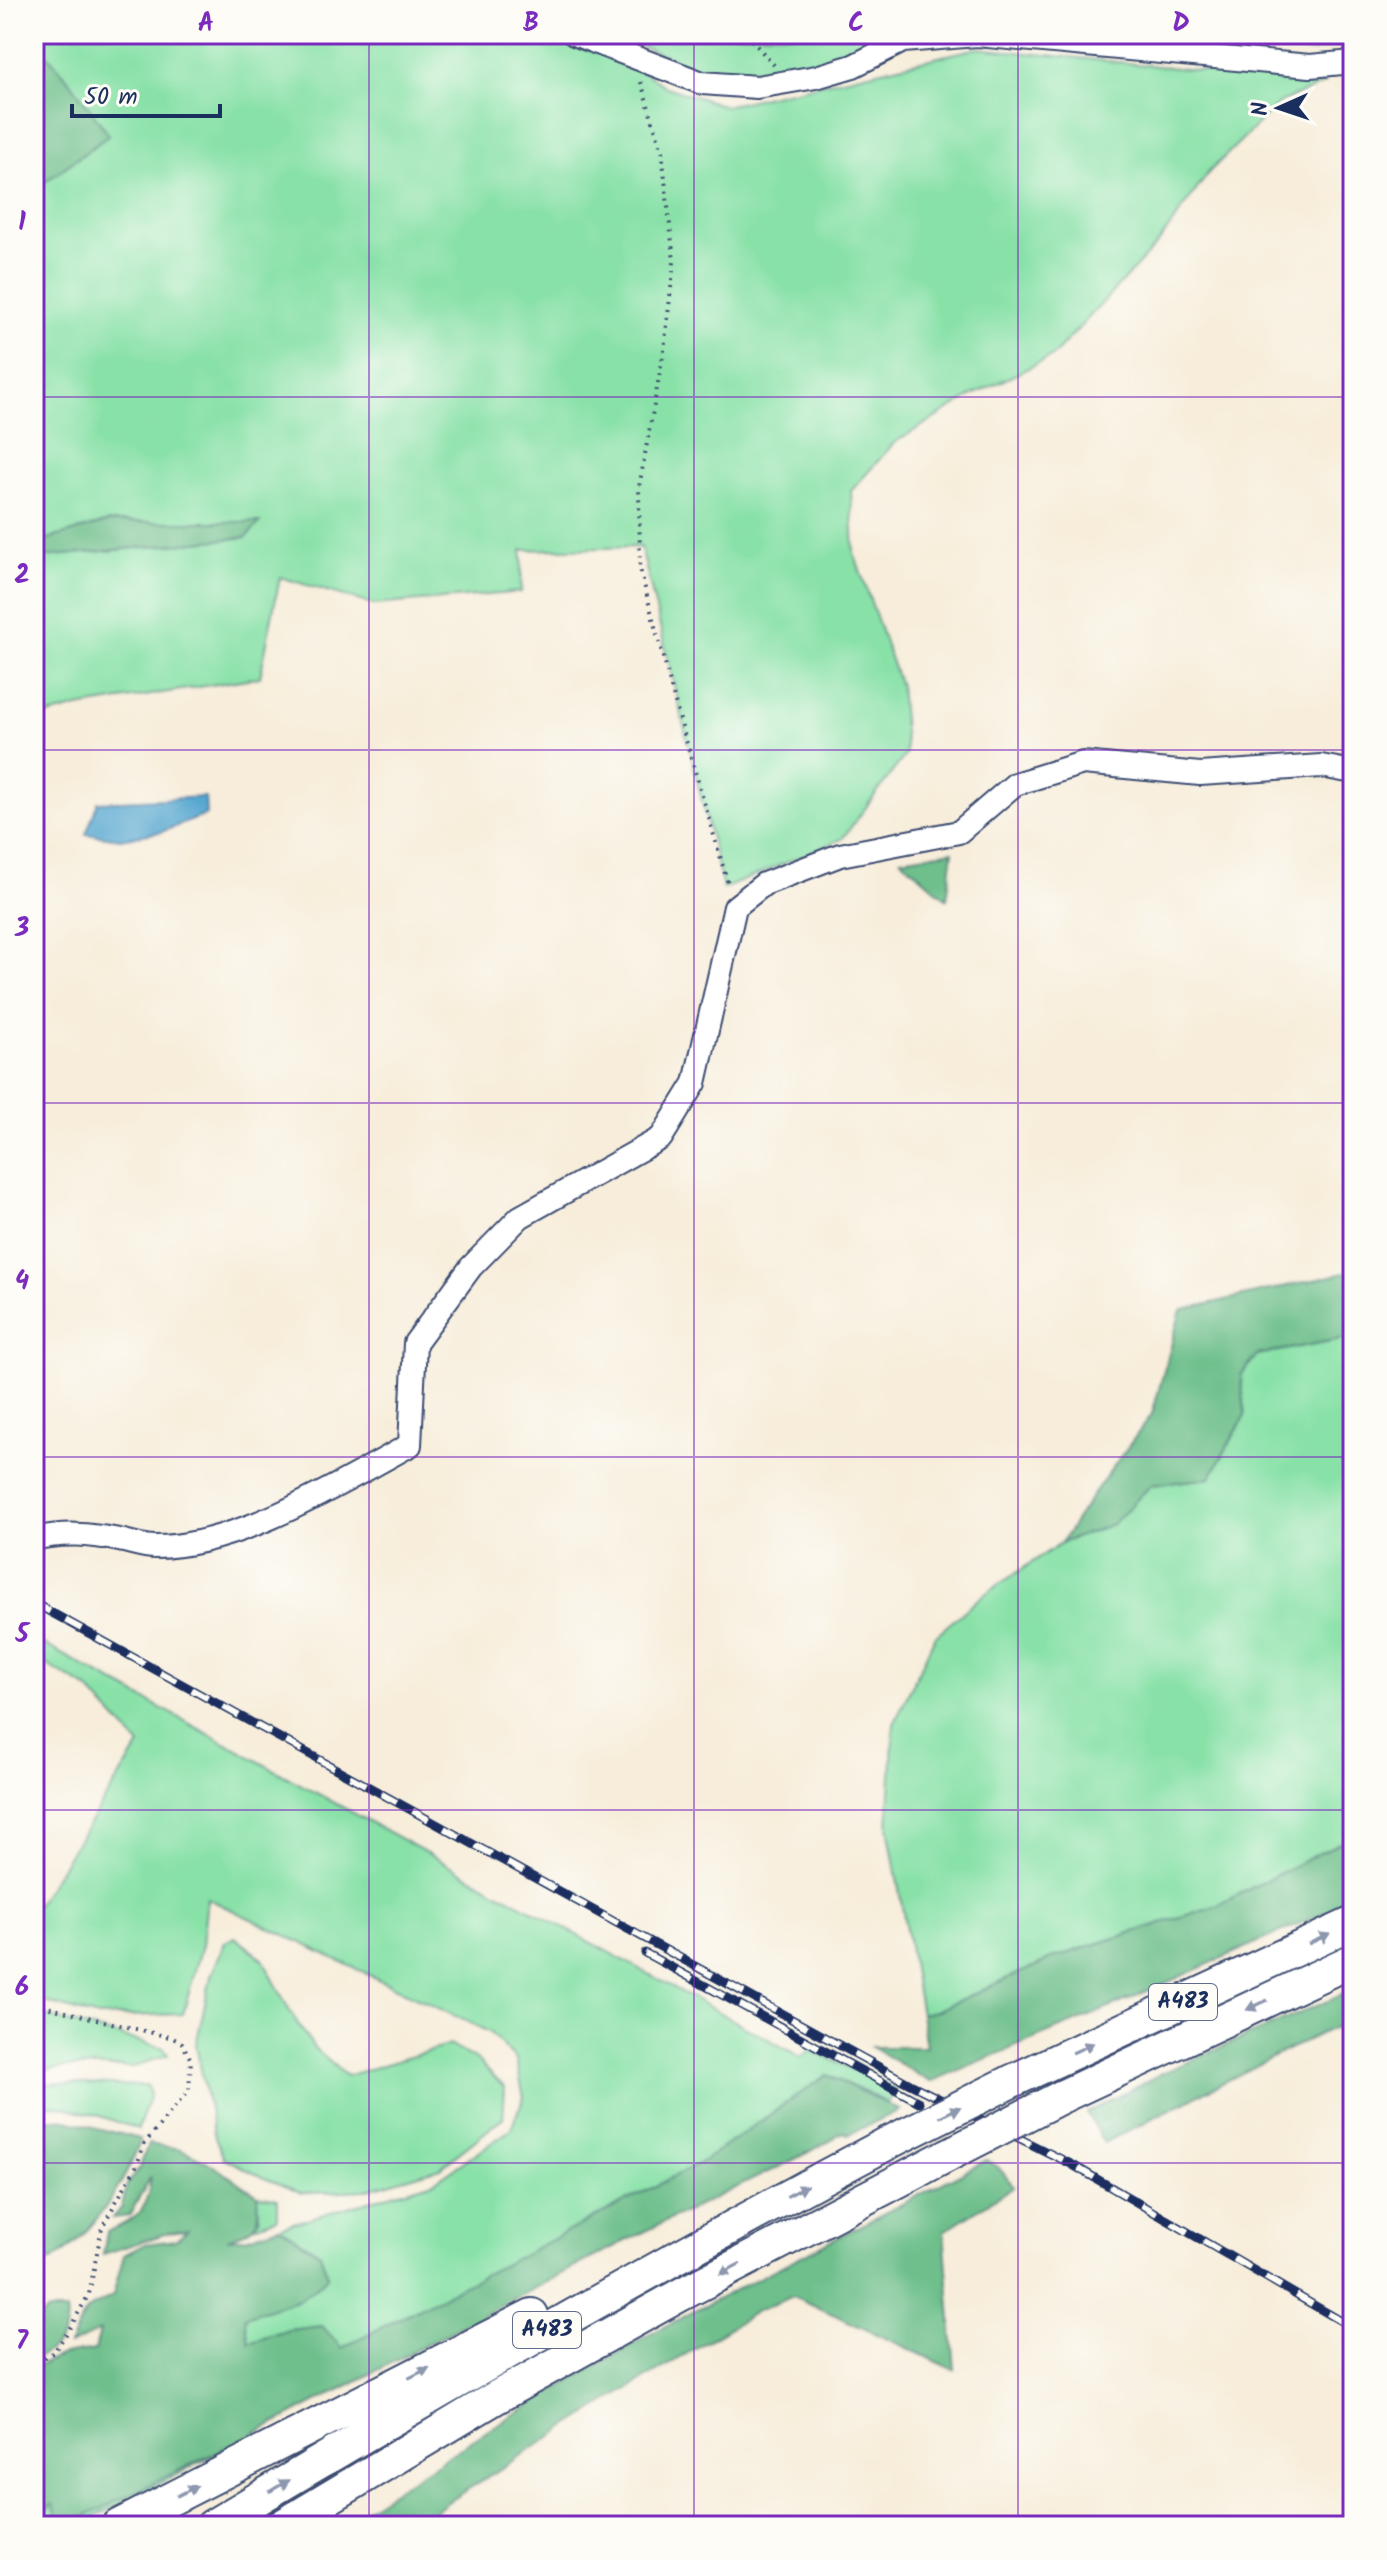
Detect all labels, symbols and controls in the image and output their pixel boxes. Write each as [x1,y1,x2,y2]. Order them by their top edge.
text: A [198,3,214,45]
text: B [523,3,539,45]
text: C [848,3,864,45]
text: D [1172,3,1190,45]
scale bar [72,68,220,118]
north arrow [1239,68,1319,148]
text: 50 m [84,78,138,117]
text: N [1244,101,1279,117]
text: 1 [18,202,26,244]
text: 2 [14,555,30,597]
text: 3 [14,908,29,950]
text: 4 [15,1261,29,1303]
text: 5 [14,1614,30,1656]
one-way arrow [1307,1932,1330,1946]
text: 6 [15,1967,29,2009]
road number: A483 [1149,1984,1217,2020]
one-way arrow [1245,1998,1269,2012]
one-way arrow [1071,2041,1095,2055]
one-way arrow [938,2105,962,2119]
one-way arrow [785,2185,808,2198]
one-way arrow [719,2261,741,2275]
road number: A483 [513,2312,581,2348]
text: 7 [16,2321,29,2363]
one-way arrow [408,2366,431,2379]
one-way arrow [268,2479,290,2493]
one-way arrow [176,2484,199,2497]

